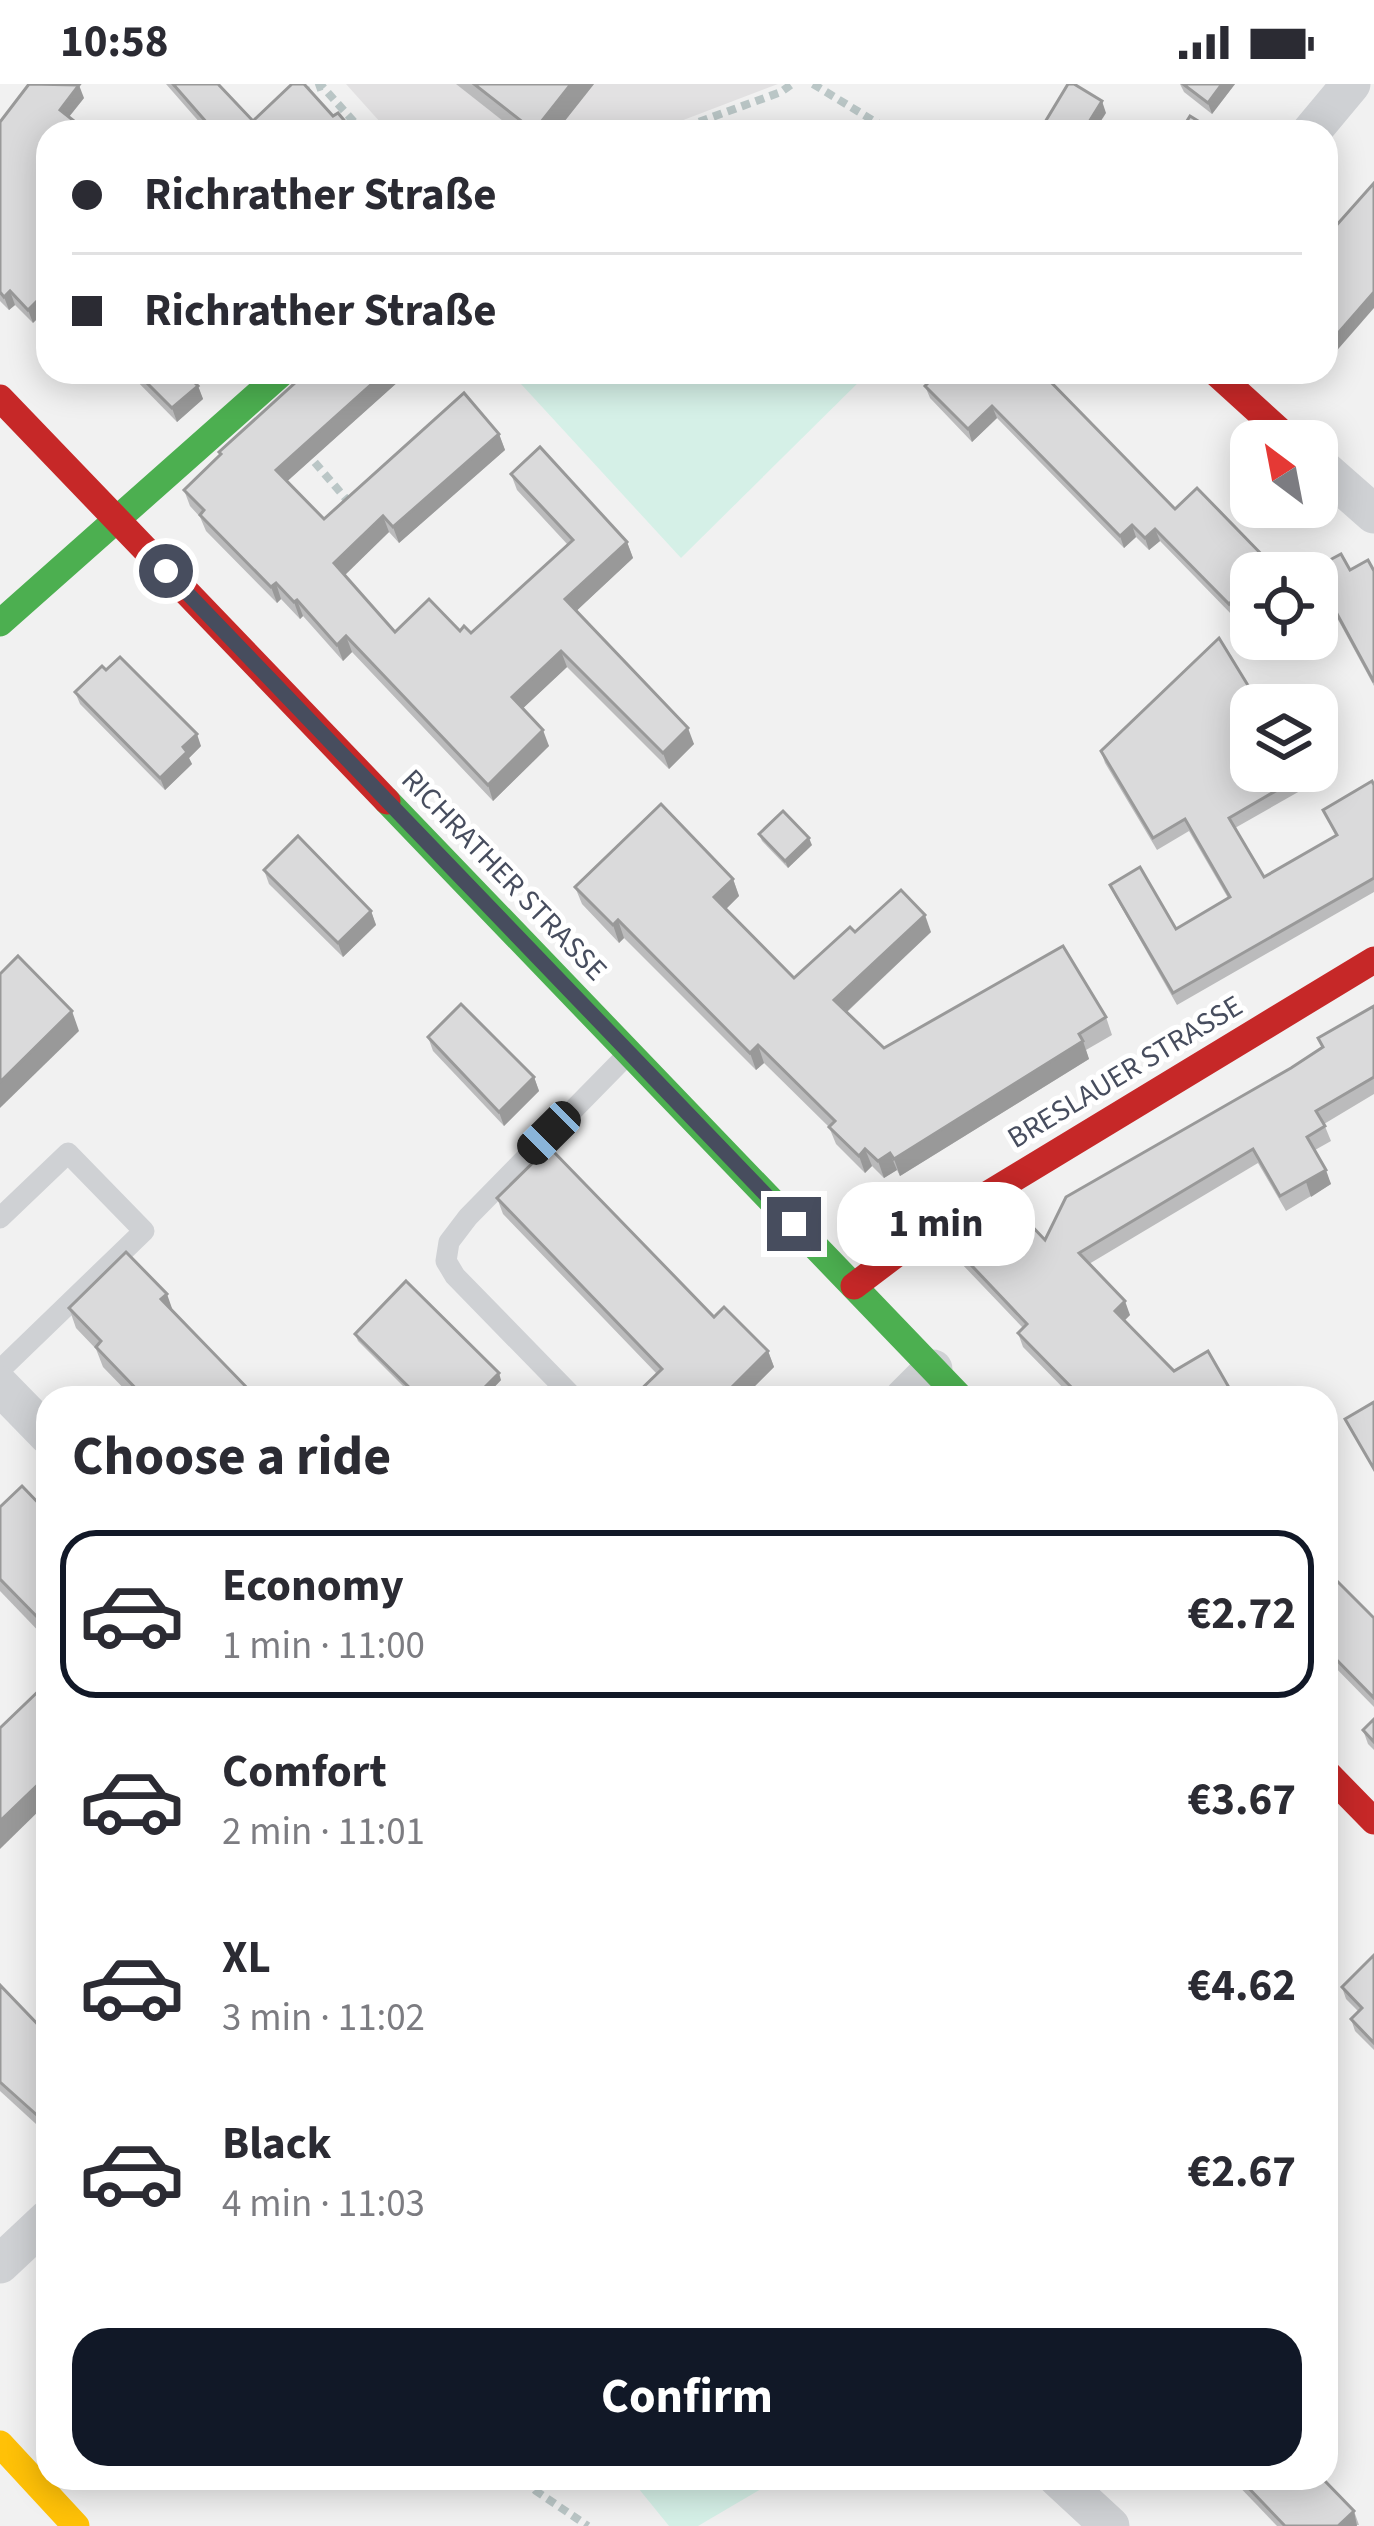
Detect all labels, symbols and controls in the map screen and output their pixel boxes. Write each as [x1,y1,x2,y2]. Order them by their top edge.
text: 10:58 [60,10,169,74]
text: Richrather Straße [144,163,497,227]
text: Richrather Straße [144,279,497,343]
north arrow [1230,420,1338,528]
map controls [1230,420,1338,792]
route start [139,544,193,598]
button: locate [1230,552,1338,660]
button: layers [1230,684,1338,792]
street label: RICHRATHER STRASSE [391,759,617,991]
street label: BRESLAUER STRASSE [999,985,1251,1159]
car [511,1095,587,1171]
callout: 1 min [836,1182,1034,1266]
text: 1 min [889,1196,983,1252]
route end [767,1197,821,1251]
text: Choose a ride [72,1419,391,1496]
text: Economy [222,1554,404,1618]
icon: car [78,1560,186,1668]
text: €2.72 [1187,1582,1296,1646]
text: 1 min · 11:00 [222,1618,425,1674]
text: Comfort [222,1740,387,1804]
icon: car [78,1746,186,1854]
text: €3.67 [1187,1768,1296,1832]
text: 2 min · 11:01 [222,1804,425,1860]
text: XL [222,1926,271,1990]
icon: car [78,1932,186,2040]
text: €4.62 [1187,1954,1296,2018]
text: 3 min · 11:02 [222,1990,425,2046]
text: Black [222,2112,332,2176]
icon: car [78,2118,186,2226]
text: €2.67 [1187,2140,1296,2204]
text: 4 min · 11:03 [222,2176,425,2232]
button: Confirm [72,2328,1302,2466]

